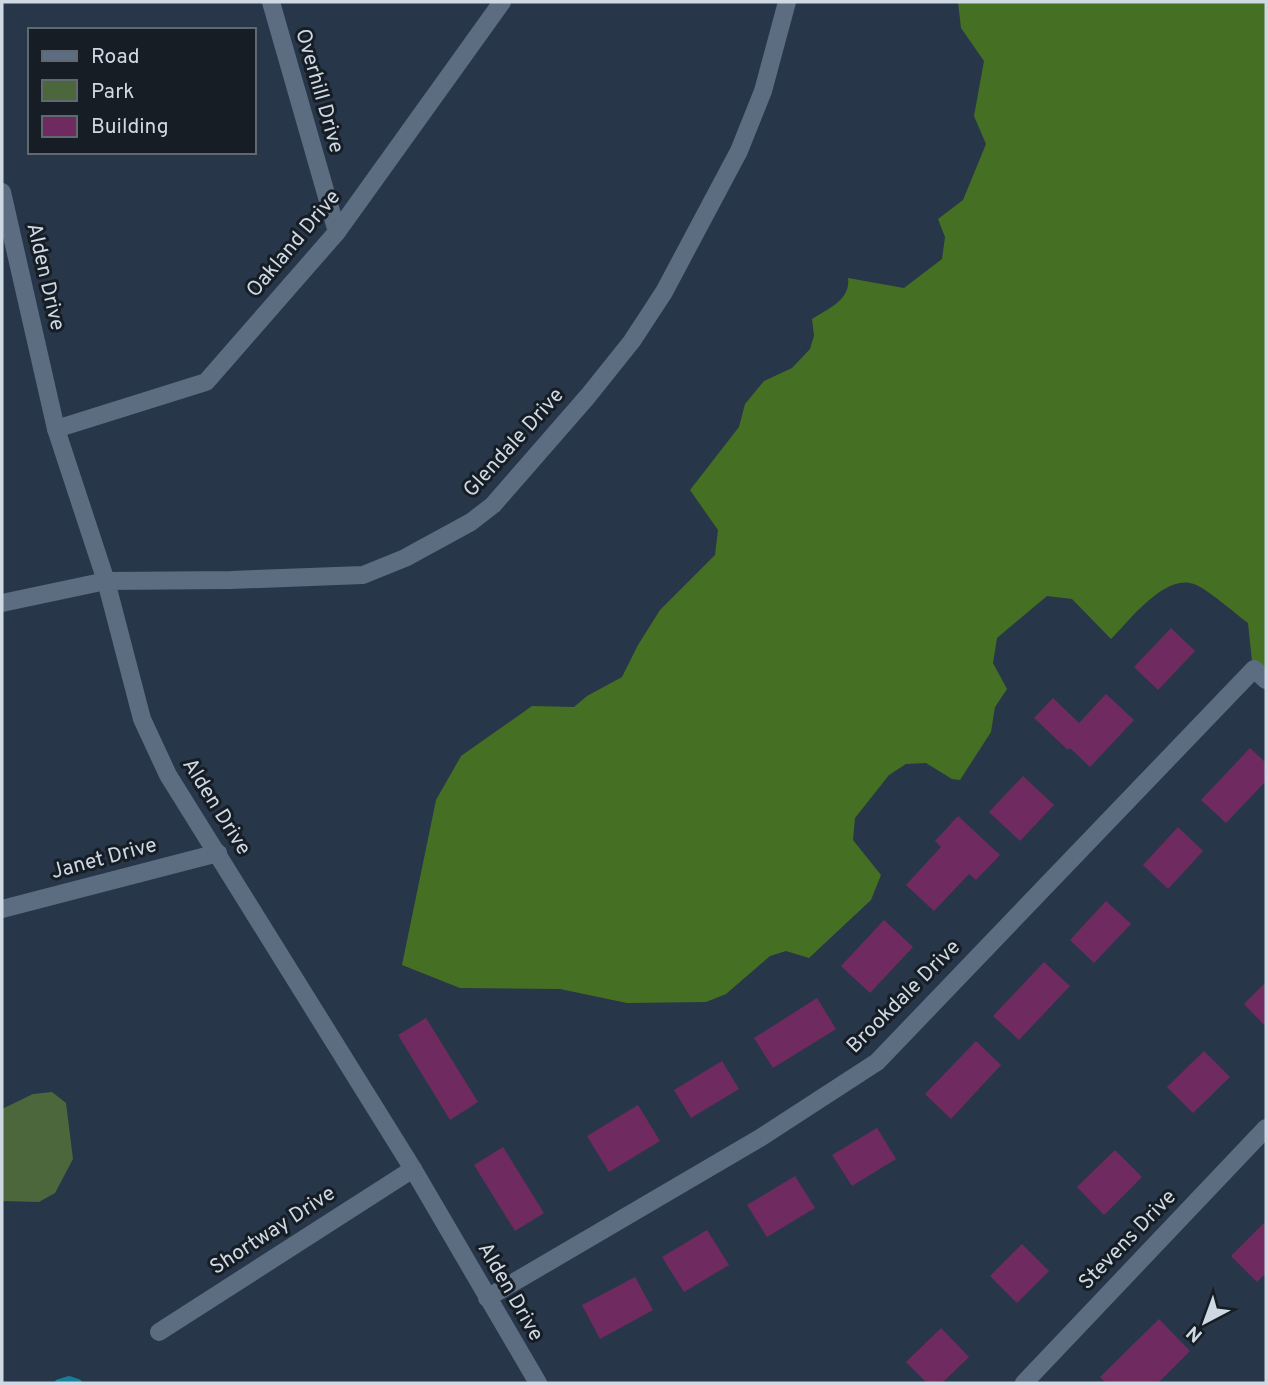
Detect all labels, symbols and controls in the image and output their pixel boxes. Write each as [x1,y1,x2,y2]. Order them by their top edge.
street label: Overhill Drive [288,26,350,156]
legend [28,28,256,154]
text: Road [91,44,140,71]
text: Park [91,79,134,106]
text: Building [91,114,169,141]
street label: Oakland Drive [241,185,347,303]
street label: Alden Drive [20,221,70,333]
street label: Glendale Drive [458,383,570,503]
street label: Alden Drive [176,753,256,861]
street label: Janet Drive [48,832,160,886]
street label: Brookdale Drive [841,934,967,1060]
street label: Shortway Drive [205,1180,341,1282]
street label: Stevens Drive [1073,1184,1183,1296]
street label: Alden Drive [471,1238,549,1346]
north arrow [1170,1287,1240,1357]
text: N [1182,1320,1208,1347]

